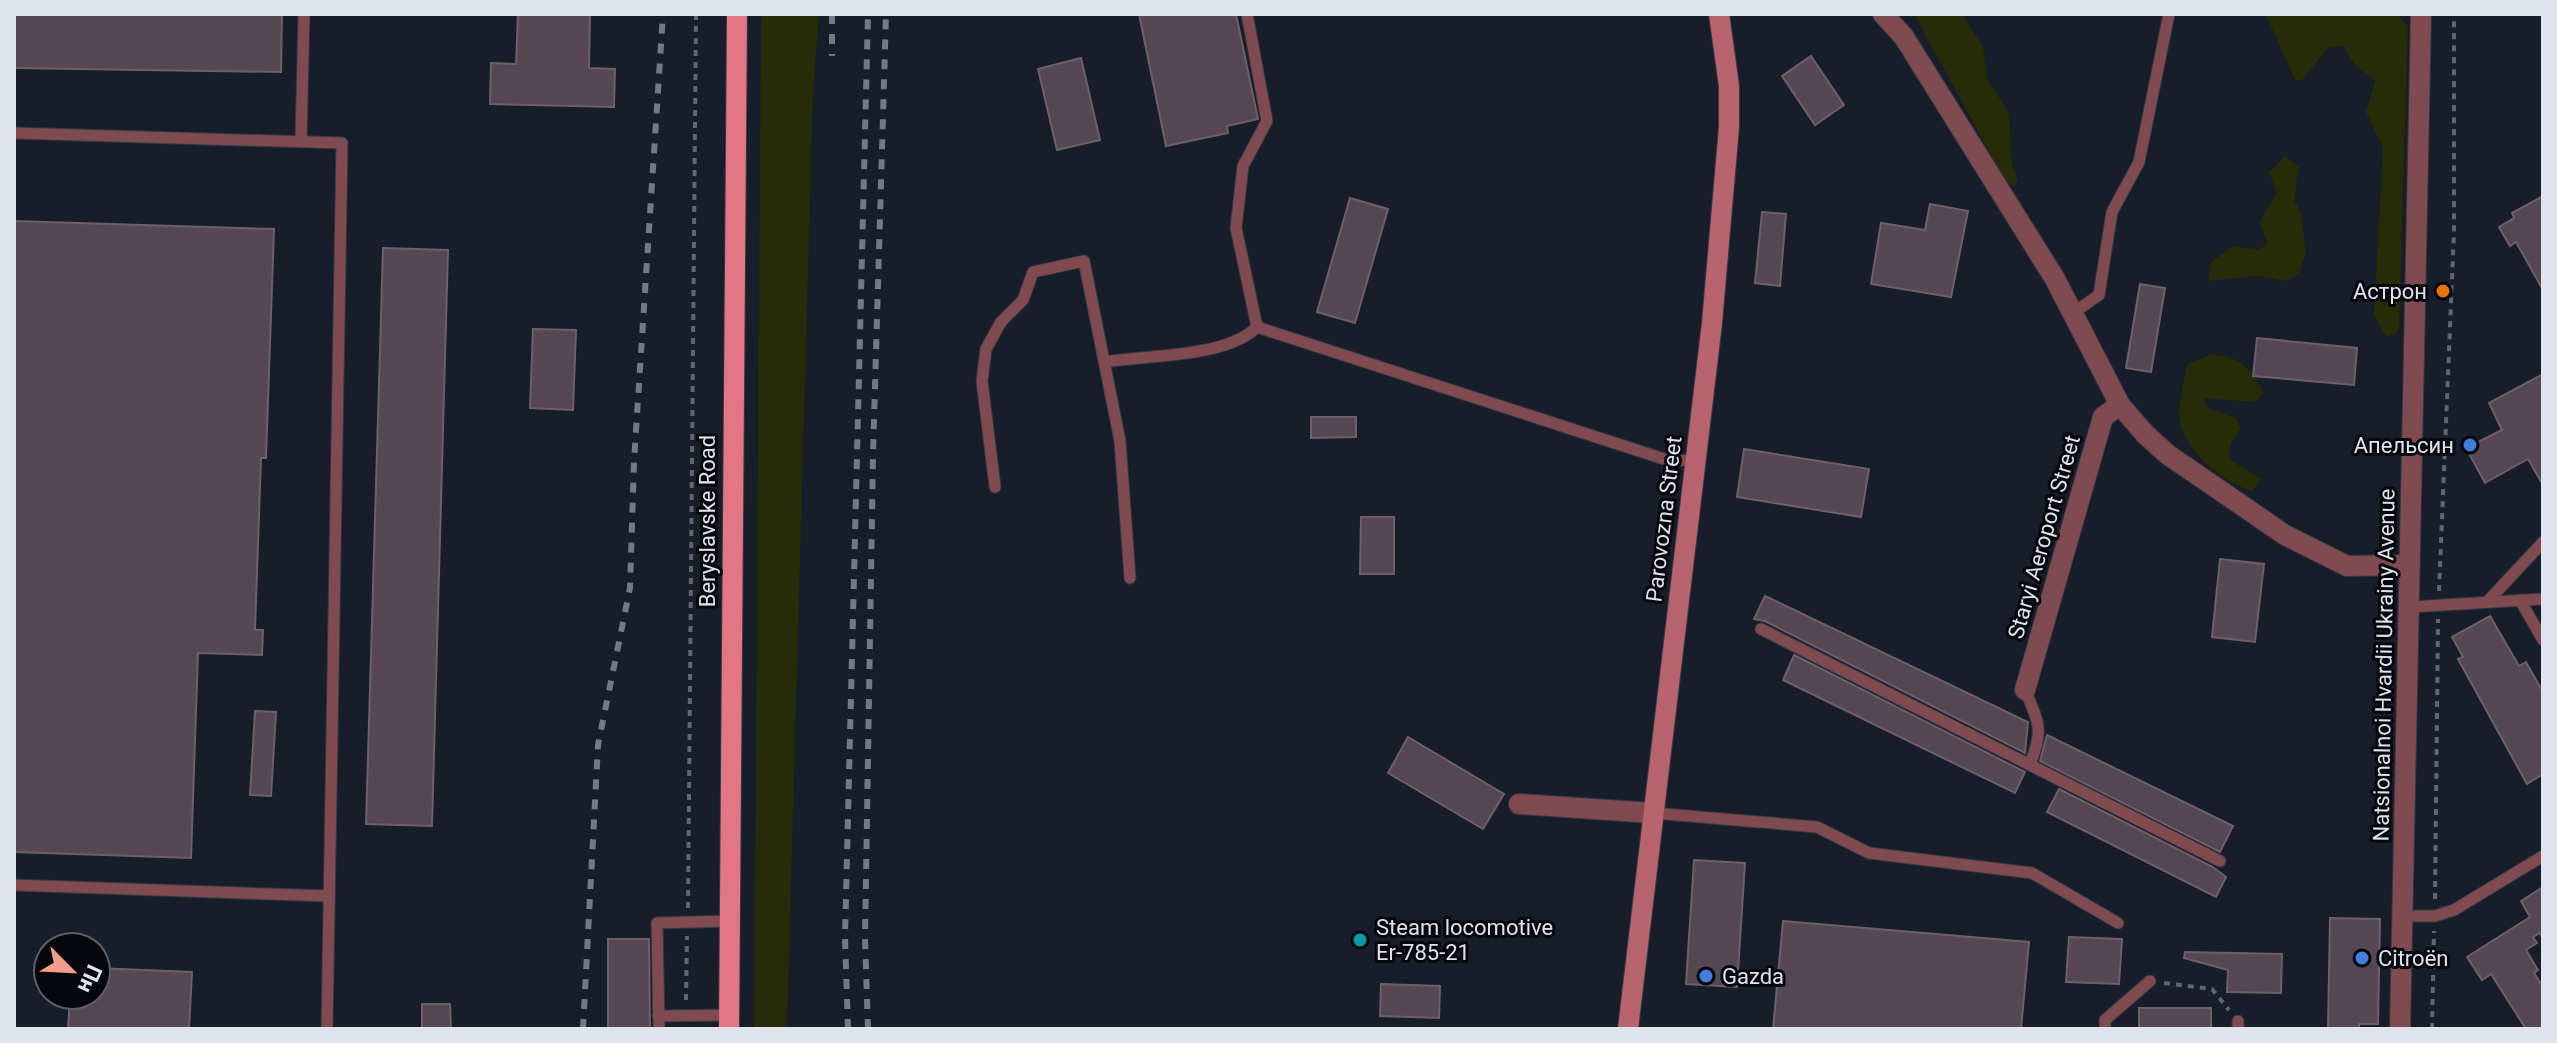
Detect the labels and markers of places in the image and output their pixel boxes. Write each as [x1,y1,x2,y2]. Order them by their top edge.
place label: Астрон [2353,279,2427,304]
marker: Астрон [2434,282,2452,300]
place label: Апельсин [2354,433,2454,458]
marker: Апельсин [2461,436,2479,454]
place label: Steam locomotive Er-785-21 [1376,915,1553,965]
marker: Steam locomotive Er-785-21 [1351,931,1369,949]
place label: Citroën [2378,946,2448,971]
marker: Citroën [2353,949,2371,967]
place label: Gazda [1722,964,1784,989]
marker: Gazda [1697,967,1715,985]

